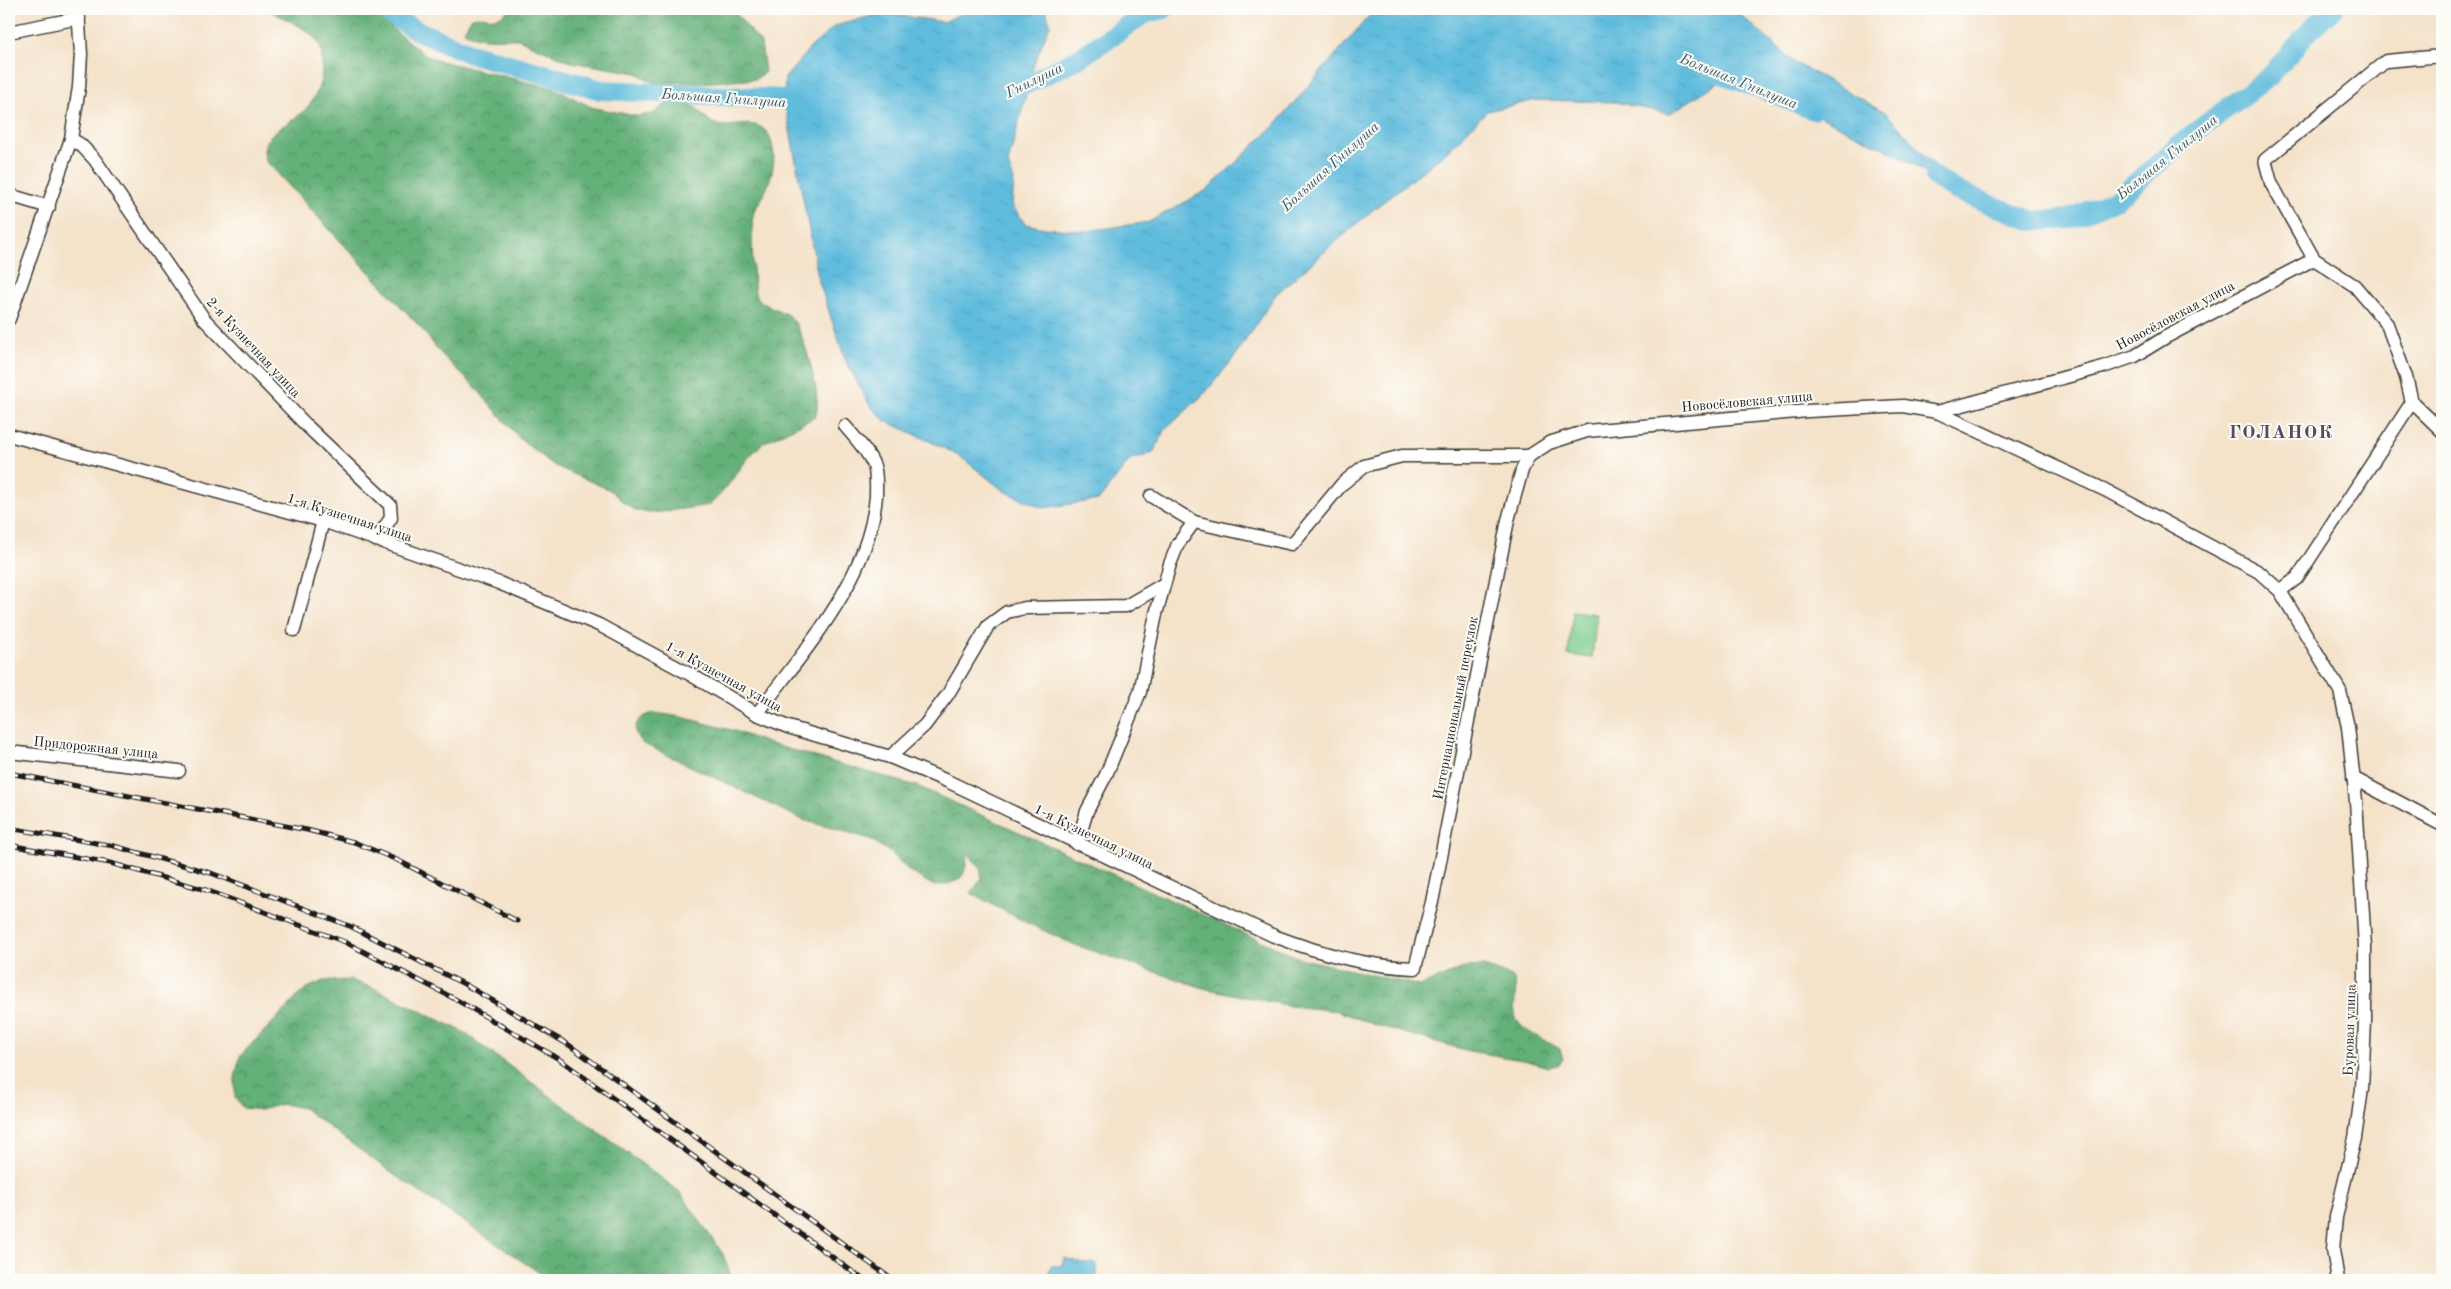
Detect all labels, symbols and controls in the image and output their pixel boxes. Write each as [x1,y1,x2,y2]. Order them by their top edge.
water label: Большая Гнилуша [1677,52,1799,113]
water label: Гнилуша [1003,61,1066,102]
water label: Большая Гнилуша [660,88,787,111]
water label: Большая Гнилуша [2114,113,2221,204]
water label: Большая Гнилуша [1279,120,1383,215]
street label: Новосёловская улица [2114,279,2237,353]
street label: 2-я Кузнечная улица [204,295,303,400]
street label: Новосёловская улица [1681,389,1814,415]
district label: ГОЛАНОК [2229,424,2333,443]
street label: 1-я Кузнечная улица [285,491,414,545]
street label: Интернациональный переулок [1431,615,1481,801]
street label: 1-я Кузнечная улица [663,639,784,715]
street label: Придорожная улица [33,734,159,762]
street label: 1-я Кузнечная улица [1032,802,1156,872]
street label: Буровая улица [2341,984,2359,1076]

